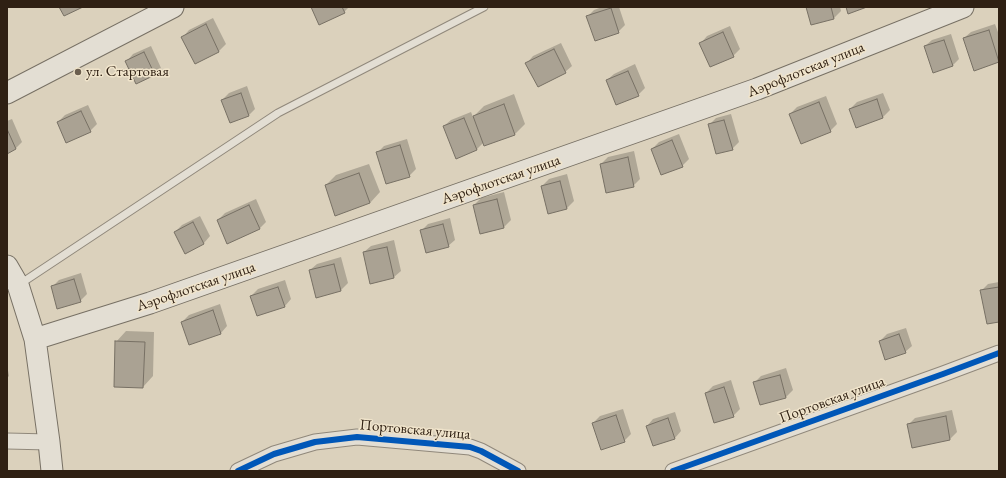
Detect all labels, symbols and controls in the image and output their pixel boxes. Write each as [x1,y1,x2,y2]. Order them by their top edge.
street label: Аэрофлотская улица [745,38,867,102]
place label: ул. Стартовая [86,63,169,81]
marker: ул. Стартовая [73,67,83,77]
street label: Аэрофлотская улица [439,151,563,209]
street label: Аэрофлотская улица [134,258,258,316]
street label: Портовская улица [777,373,887,427]
street label: Портовская улица [359,416,471,444]

